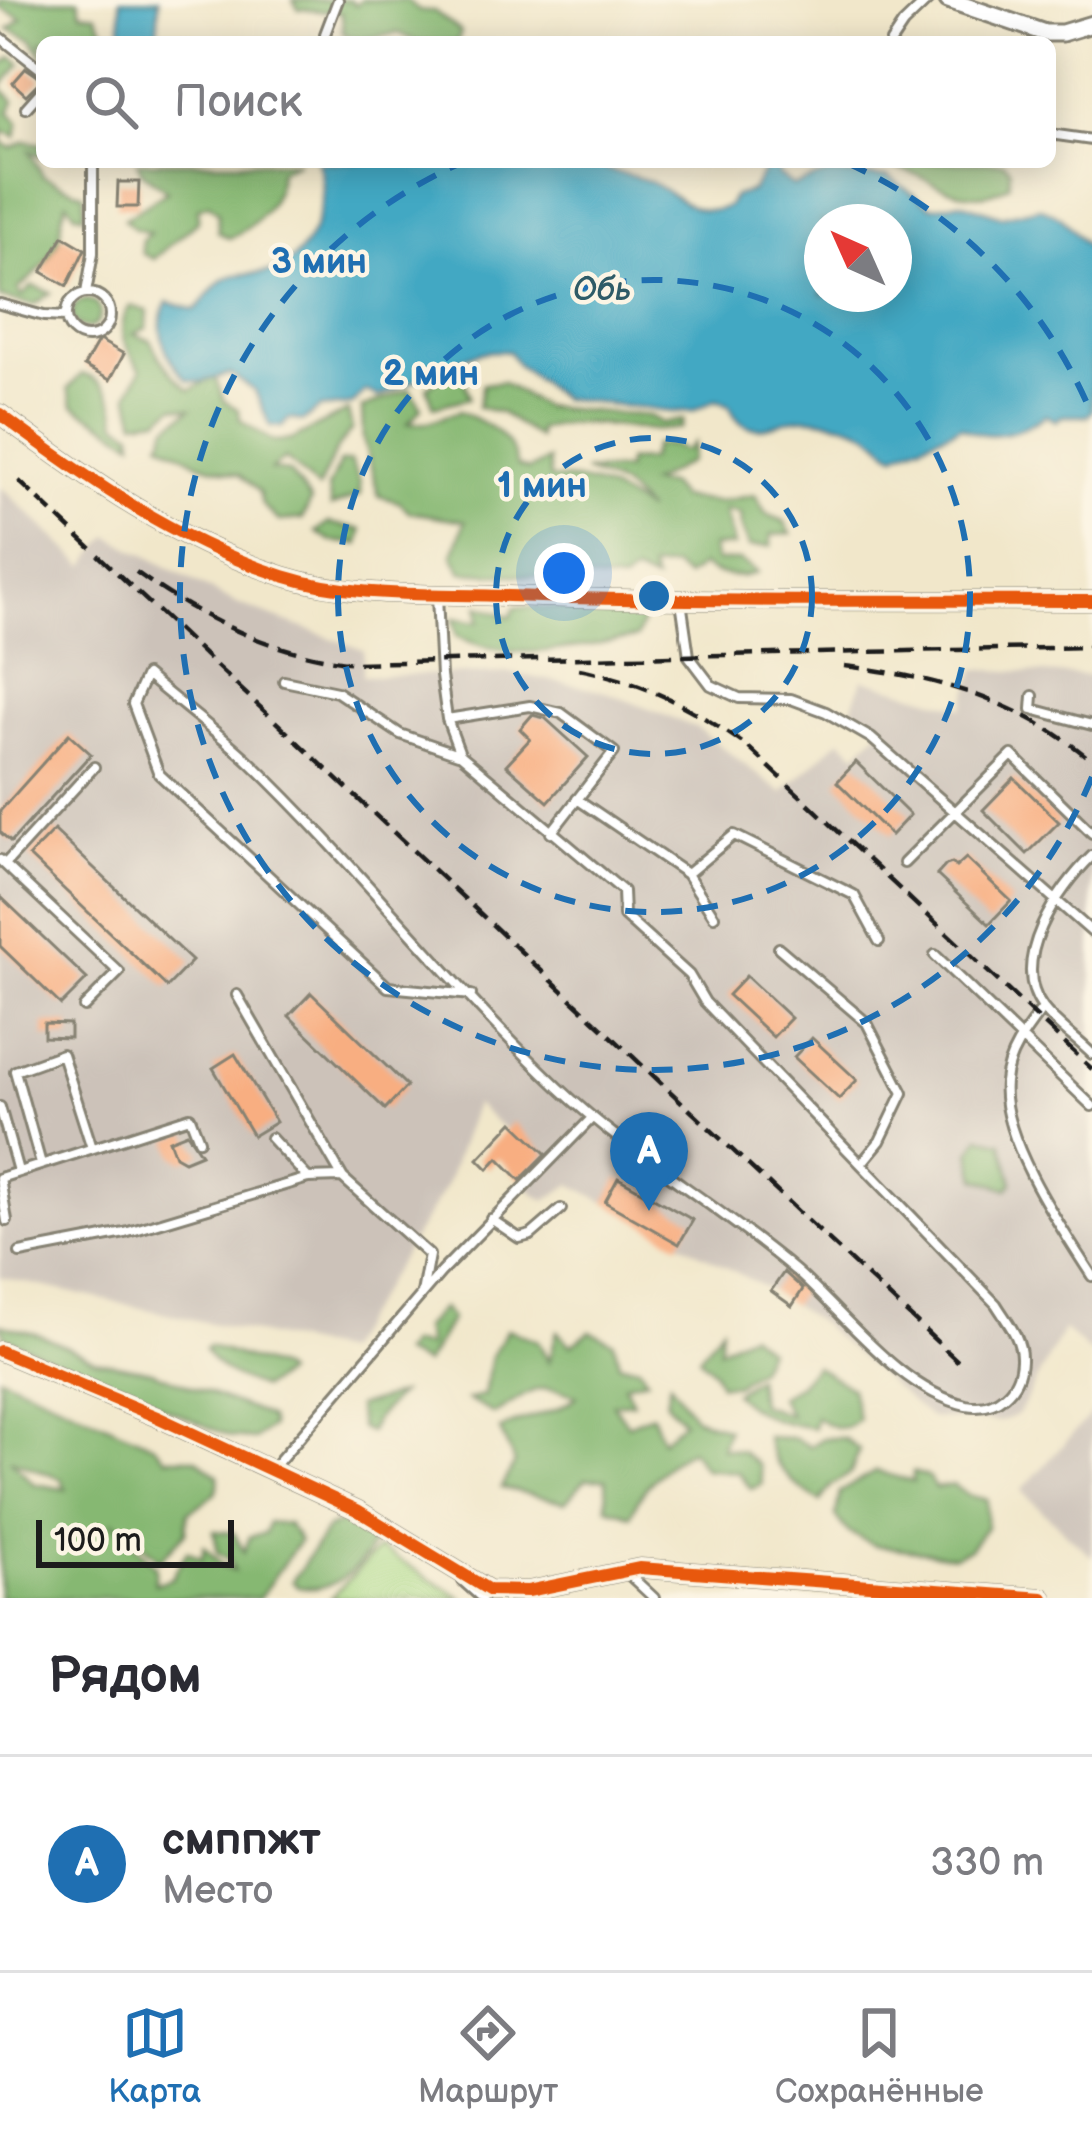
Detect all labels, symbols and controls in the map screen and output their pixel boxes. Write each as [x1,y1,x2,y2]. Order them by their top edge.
search box [36,36,1056,168]
icon: search [78,69,144,135]
text: Поиск [174,75,302,130]
north arrow [804,204,912,312]
text: 3 мин [271,241,367,284]
water label: Обь [573,270,631,310]
text: 2 мин [383,353,479,396]
text: 1 мин [497,465,587,508]
your location [534,543,594,603]
centre of rings [633,575,675,617]
pin: A [610,1112,688,1211]
scale bar [36,1514,234,1567]
text: 100 m [54,1521,142,1561]
text: Рядом [48,1646,202,1707]
text: смппжт [162,1813,321,1868]
text: A [75,1840,99,1887]
text: 330 m [930,1840,1044,1887]
text: Место [162,1868,273,1915]
tab: Карта [108,2000,201,2112]
tab: Маршрут [418,2000,558,2112]
tab: Сохранённые [775,2000,984,2112]

